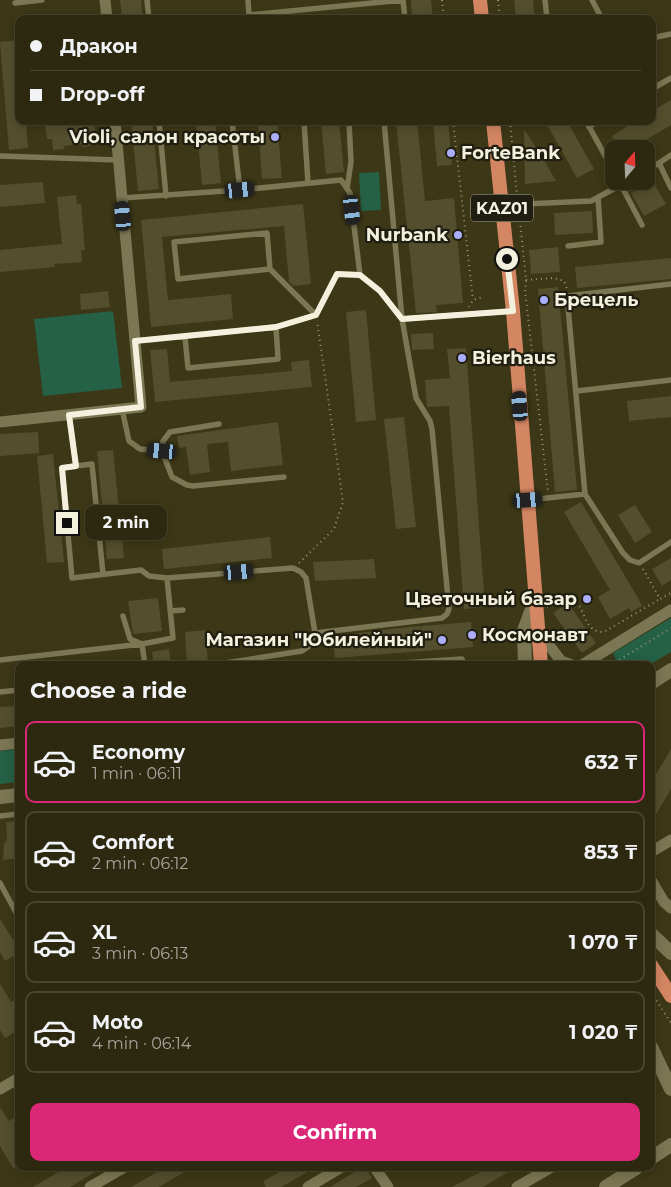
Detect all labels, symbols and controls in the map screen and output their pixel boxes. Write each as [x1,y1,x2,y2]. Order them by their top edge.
text: Дракон [60,35,138,58]
text: Drop-off [60,83,144,106]
place label: Violi, салон красоты [68,126,265,148]
marker: Violi, салон красоты [269,131,281,143]
north arrow [605,140,655,190]
map controls [605,140,655,190]
place label: ForteBank [461,142,560,164]
marker: ForteBank [445,147,457,159]
car [224,181,255,199]
car [342,194,361,226]
road number: KАZ01 [471,194,533,222]
car [114,200,131,232]
place label: Nurbank [366,224,448,246]
marker: Nurbank [452,229,464,241]
route start [496,248,518,270]
place label: Брецель [554,289,638,311]
marker: Брецель [538,294,550,306]
place label: Bierhaus [472,347,556,369]
marker: Bierhaus [456,352,468,364]
car [511,390,528,422]
car [146,442,177,460]
car [512,491,543,509]
callout: 2 min [84,506,167,540]
route end [56,512,78,534]
text: 2 min [103,513,149,532]
car [223,563,254,581]
place label: Цветочный базар [405,588,577,610]
marker: Цветочный базар [581,593,593,605]
place label: Космонавт [482,624,588,646]
place label: Магазин "Юбилейный" [205,629,432,651]
marker: Космонавт [466,629,478,641]
marker: Магазин "Юбилейный" [436,634,448,646]
text: Choose a ride [30,677,187,704]
icon: car [32,740,77,785]
text: Economy [92,741,185,764]
text: 632 ₸ [584,751,638,774]
text: 1 min · 06:11 [92,764,182,783]
icon: car [32,830,77,875]
text: Comfort [92,831,174,854]
text: 853 ₸ [584,841,638,864]
text: 2 min · 06:12 [92,854,188,873]
icon: car [32,920,77,965]
text: XL [92,921,117,944]
text: 1 070 ₸ [569,931,638,954]
text: 3 min · 06:13 [92,944,188,963]
icon: car [32,1010,77,1055]
text: Moto [92,1011,143,1034]
text: 1 020 ₸ [569,1021,638,1044]
text: 4 min · 06:14 [92,1034,191,1053]
button: Confirm [30,1103,640,1161]

